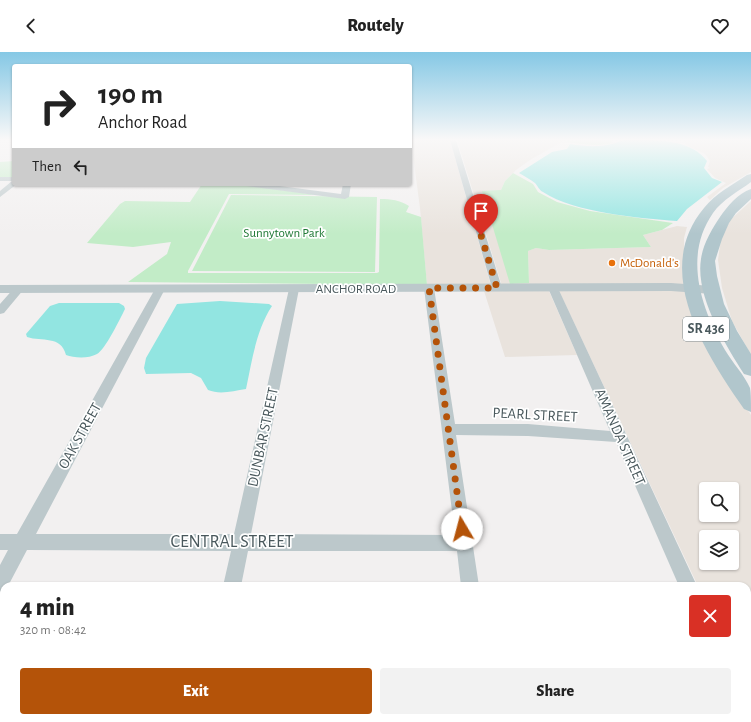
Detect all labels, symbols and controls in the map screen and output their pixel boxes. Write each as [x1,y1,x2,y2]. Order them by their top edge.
icon: back [20,15,42,37]
icon: heart [709,15,731,37]
text: Routely [347,17,404,35]
icon: right [32,80,84,132]
text: 190 m [98,81,163,109]
text: Anchor Road [98,114,187,132]
icon: left [70,156,92,178]
text: Then [32,159,62,174]
pin [464,194,498,235]
icon: arrive [470,200,492,222]
park label: Sunnytown Park [243,227,325,240]
place label: McDonald's [620,257,679,270]
marker: McDonald's [607,258,617,268]
street label: ANCHOR ROAD [316,283,396,296]
road number: SR 436 [683,317,729,341]
street label: DUNBAR STREET [245,385,281,488]
street label: AMANDA STREET [592,386,648,488]
street label: OAK STREET [56,400,105,472]
street label: PEARL STREET [492,405,579,425]
map controls [699,482,739,570]
button: search [699,482,739,522]
position arrow [441,508,483,550]
button: layers [699,530,739,570]
street label: CENTRAL STREET [171,533,294,551]
button: close [689,595,731,637]
text: 4 min [20,596,75,620]
text: 320 m · 08:42 [20,624,86,637]
button: Exit [20,668,372,714]
button: Share [380,668,731,714]

